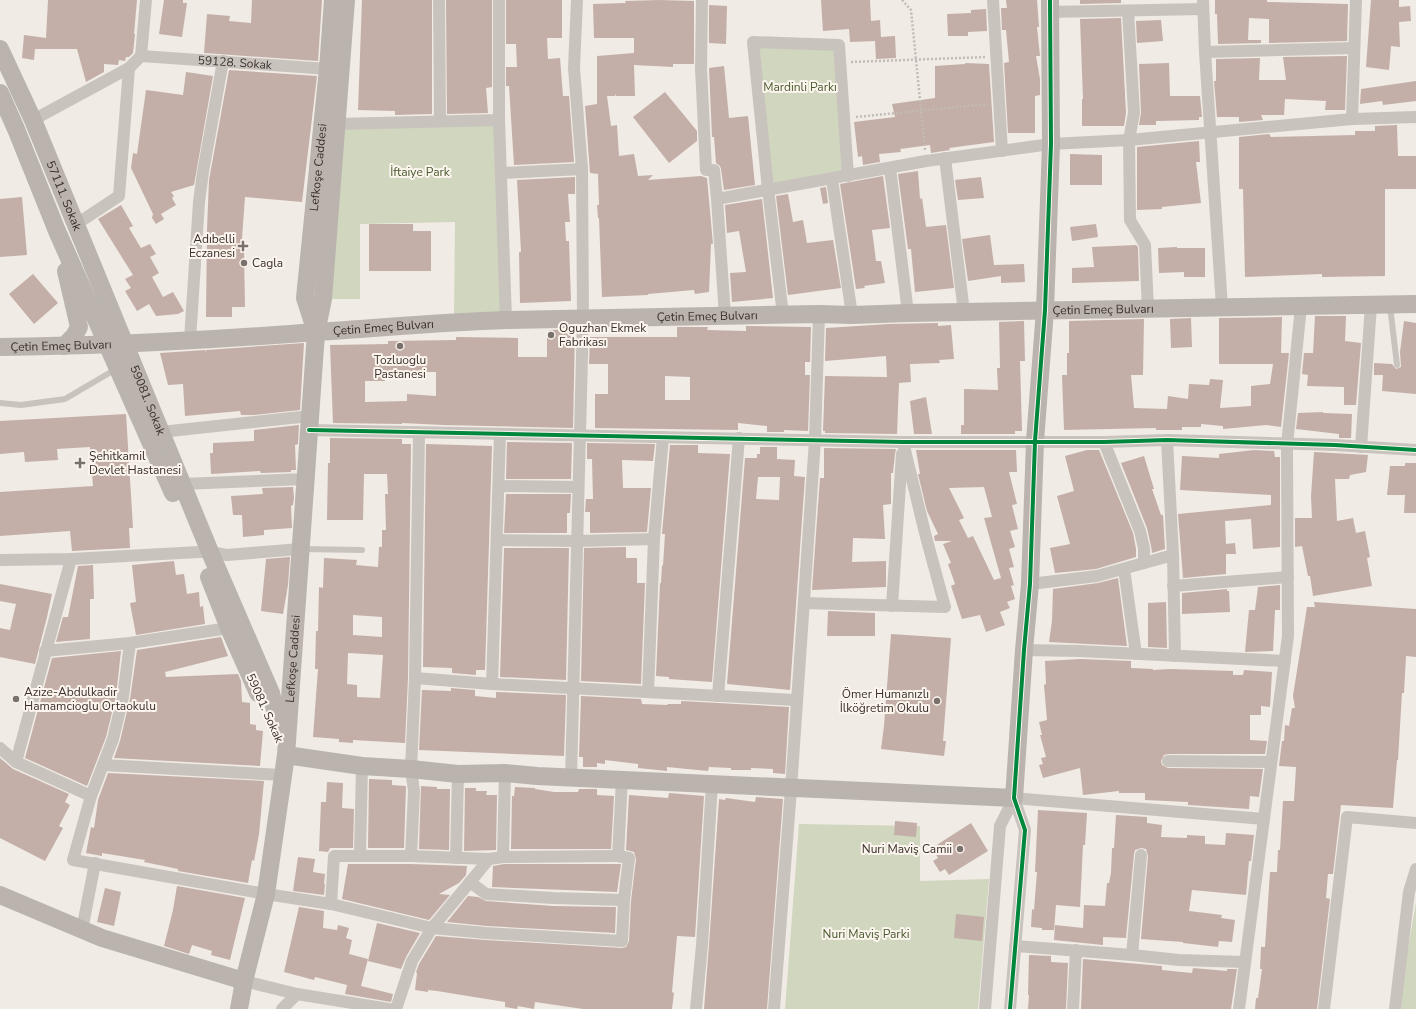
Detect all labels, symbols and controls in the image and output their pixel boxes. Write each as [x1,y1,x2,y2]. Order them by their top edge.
street label: 59128. Sokak [197,52,273,73]
park label: Mardinli Parkı [763,79,837,95]
street label: Lefkoşe Caddesi [306,123,330,212]
street label: 57111. Sokak [42,158,86,234]
park label: İftaiye Park [390,164,451,180]
place label: Adıbelli Eczanesi [189,231,235,261]
marker: Adıbelli Eczanesi [238,241,248,251]
place label: Cagla [252,255,283,271]
marker: Cagla [239,258,249,268]
street label: Çetin Emeç Bulvarı [1052,301,1154,318]
street label: Çetin Emeç Bulvarı [656,307,758,325]
street label: Çetin Emeç Bulvarı [332,316,434,339]
place label: Oguzhan Ekmek Fabrikası [559,320,647,350]
marker: Oguzhan Ekmek Fabrikası [546,330,556,340]
street label: Çetin Emeç Bulvarı [10,336,112,355]
marker: Tozluoglu Pastanesi [395,341,405,351]
place label: Tozluoglu Pastanesi [374,352,426,382]
street label: 59081. Sokak [126,363,170,438]
place label: Şehitkamil Devlet Hastanesi [89,448,181,478]
marker: Şehitkamil Devlet Hastanesi [74,457,86,469]
street label: Lefkoşe Caddesi [282,614,304,703]
street label: 59081. Sokak [243,671,288,746]
place label: Azize-Abdulkadir Hamamcioglu Ortaokulu [24,684,156,714]
place label: Ömer Humanızlı İlköğretim Okulu [840,686,929,716]
marker: Azize-Abdulkadir Hamamcioglu Ortaokulu [11,694,21,704]
marker: Ömer Humanızlı İlköğretim Okulu [932,696,942,706]
place label: Nuri Maviş Camii [862,841,952,857]
marker: Nuri Maviş Camii [955,844,965,854]
park label: Nuri Maviş Parki [823,926,909,942]

